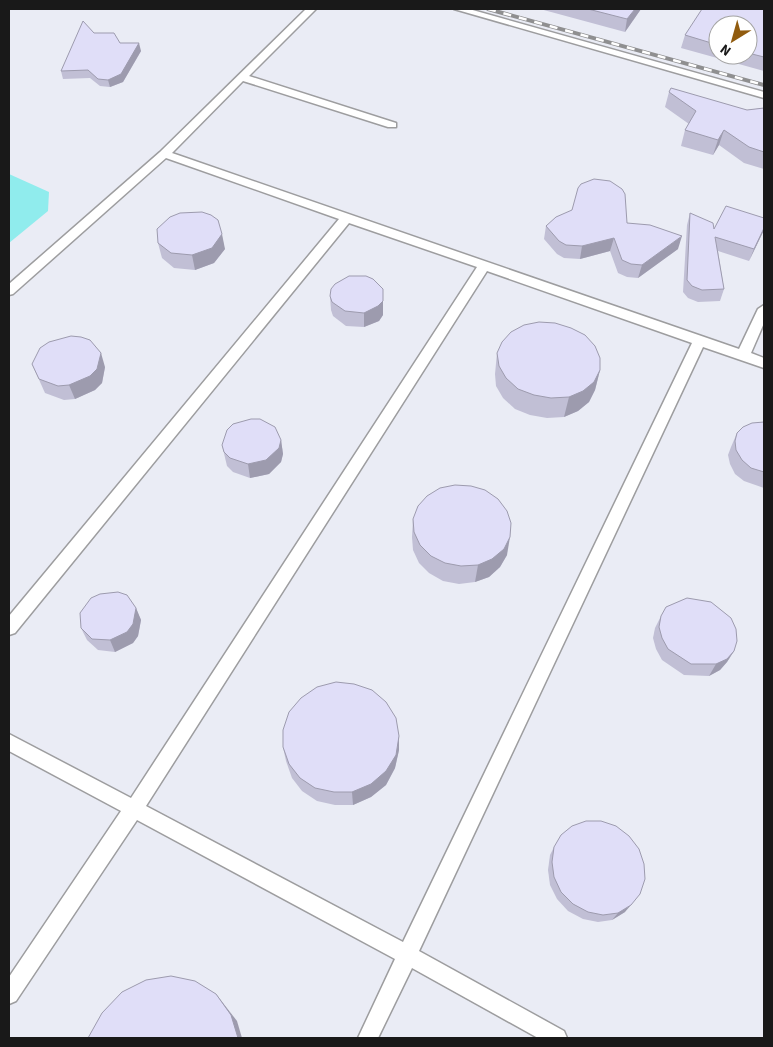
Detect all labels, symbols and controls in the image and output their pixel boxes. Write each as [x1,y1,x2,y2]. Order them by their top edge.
north arrow [708,15,758,65]
text: N [716,39,736,60]

